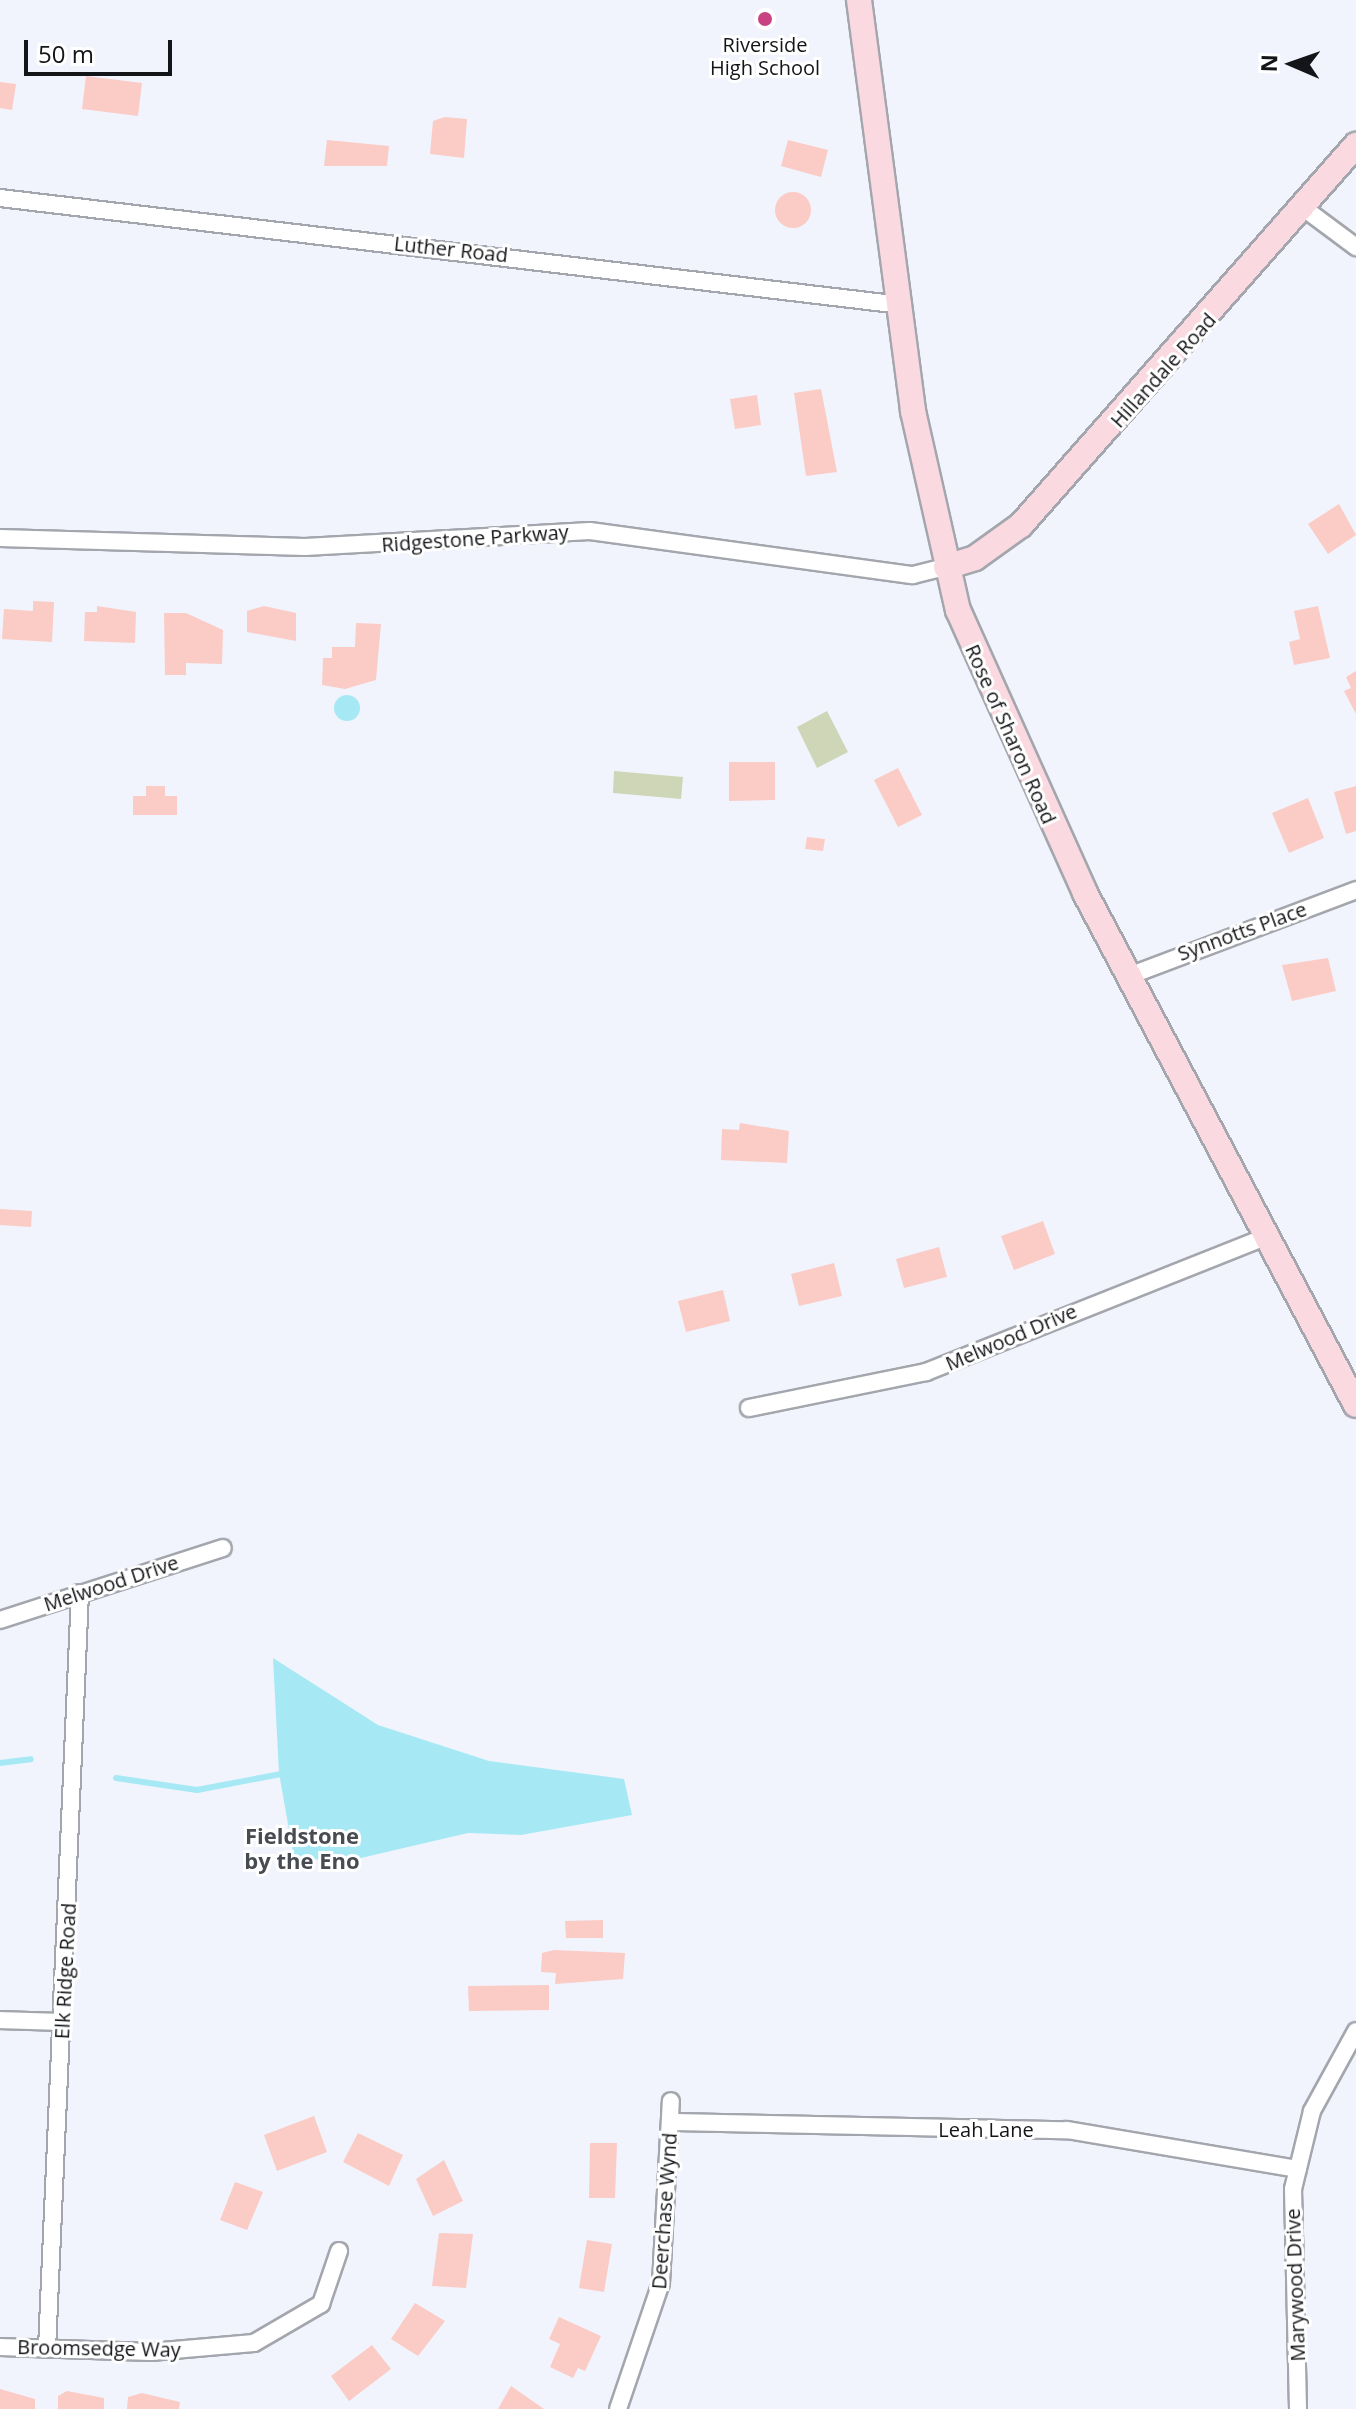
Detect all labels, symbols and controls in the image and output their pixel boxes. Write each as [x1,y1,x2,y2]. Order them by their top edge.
marker: Riverside High School [756,10,774,28]
scale bar [28,24,176,74]
north arrow [1252,24,1332,104]
place label: Riverside High School [710,32,820,79]
text: 50 m [38,37,94,70]
text: N [1253,54,1283,73]
street label: Luther Road [393,231,509,267]
street label: Hillandale Road [1105,308,1221,432]
street label: Ridgestone Parkway [381,519,569,557]
street label: Rose of Sharon Road [961,640,1061,828]
street label: Synnotts Place [1174,897,1310,965]
street label: Melwood Drive [942,1299,1080,1375]
street label: Melwood Drive [41,1550,181,1616]
district label: Fieldstone by the Eno [244,1822,360,1874]
street label: Elk Ridge Road [49,1902,81,2040]
street label: Leah Lane [938,2117,1034,2141]
street label: Deerchase Wynd [647,2132,681,2290]
street label: Marywood Drive [1280,2208,1310,2362]
street label: Broomsedge Way [17,2335,181,2361]

